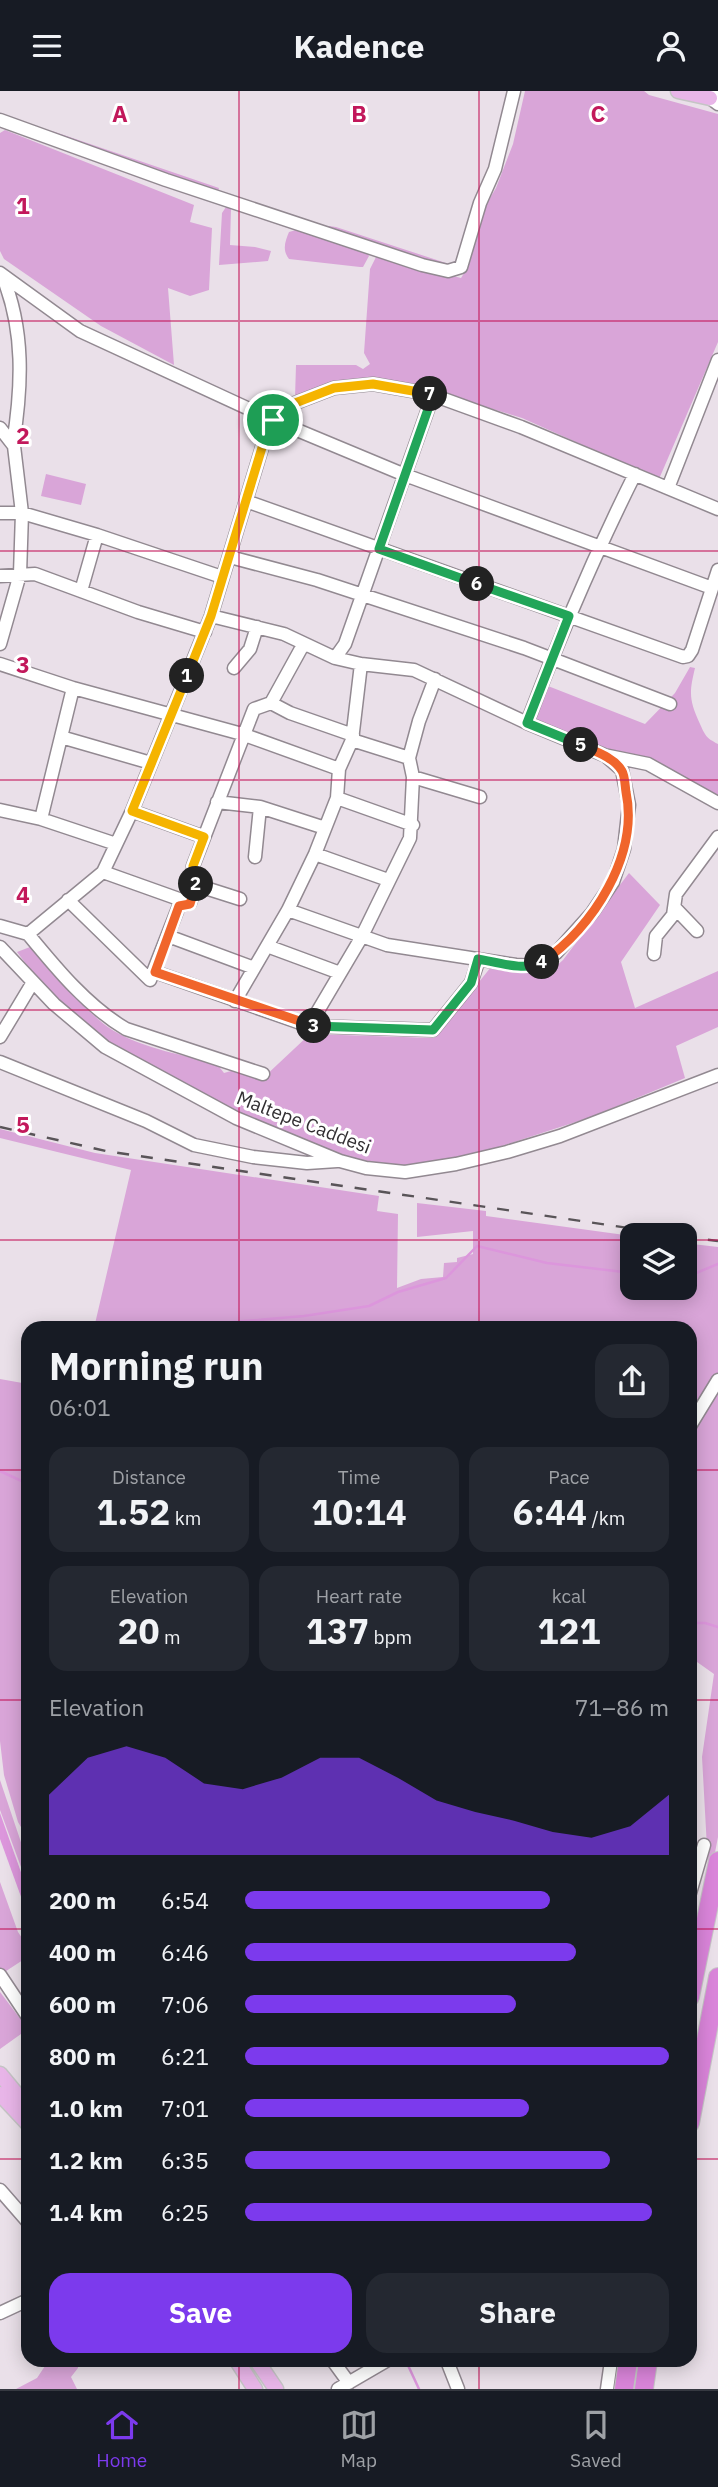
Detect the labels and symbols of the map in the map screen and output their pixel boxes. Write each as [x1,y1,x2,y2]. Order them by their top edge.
text: A [112,98,128,128]
text: B [351,98,367,128]
text: C [591,98,606,128]
text: 1 [16,190,30,220]
pin: 7 [412,377,448,411]
pin [243,390,303,450]
text: 2 [16,420,30,450]
pin: 6 [460,567,494,601]
text: 3 [16,649,30,679]
pin: 1 [170,659,204,693]
pin: 5 [564,727,598,763]
pin: 2 [178,867,214,901]
text: 4 [16,879,30,909]
pin: 4 [524,945,560,979]
pin: 3 [296,1009,332,1044]
street label: Maltepe Caddesi [233,1085,375,1159]
text: 5 [16,1109,30,1139]

